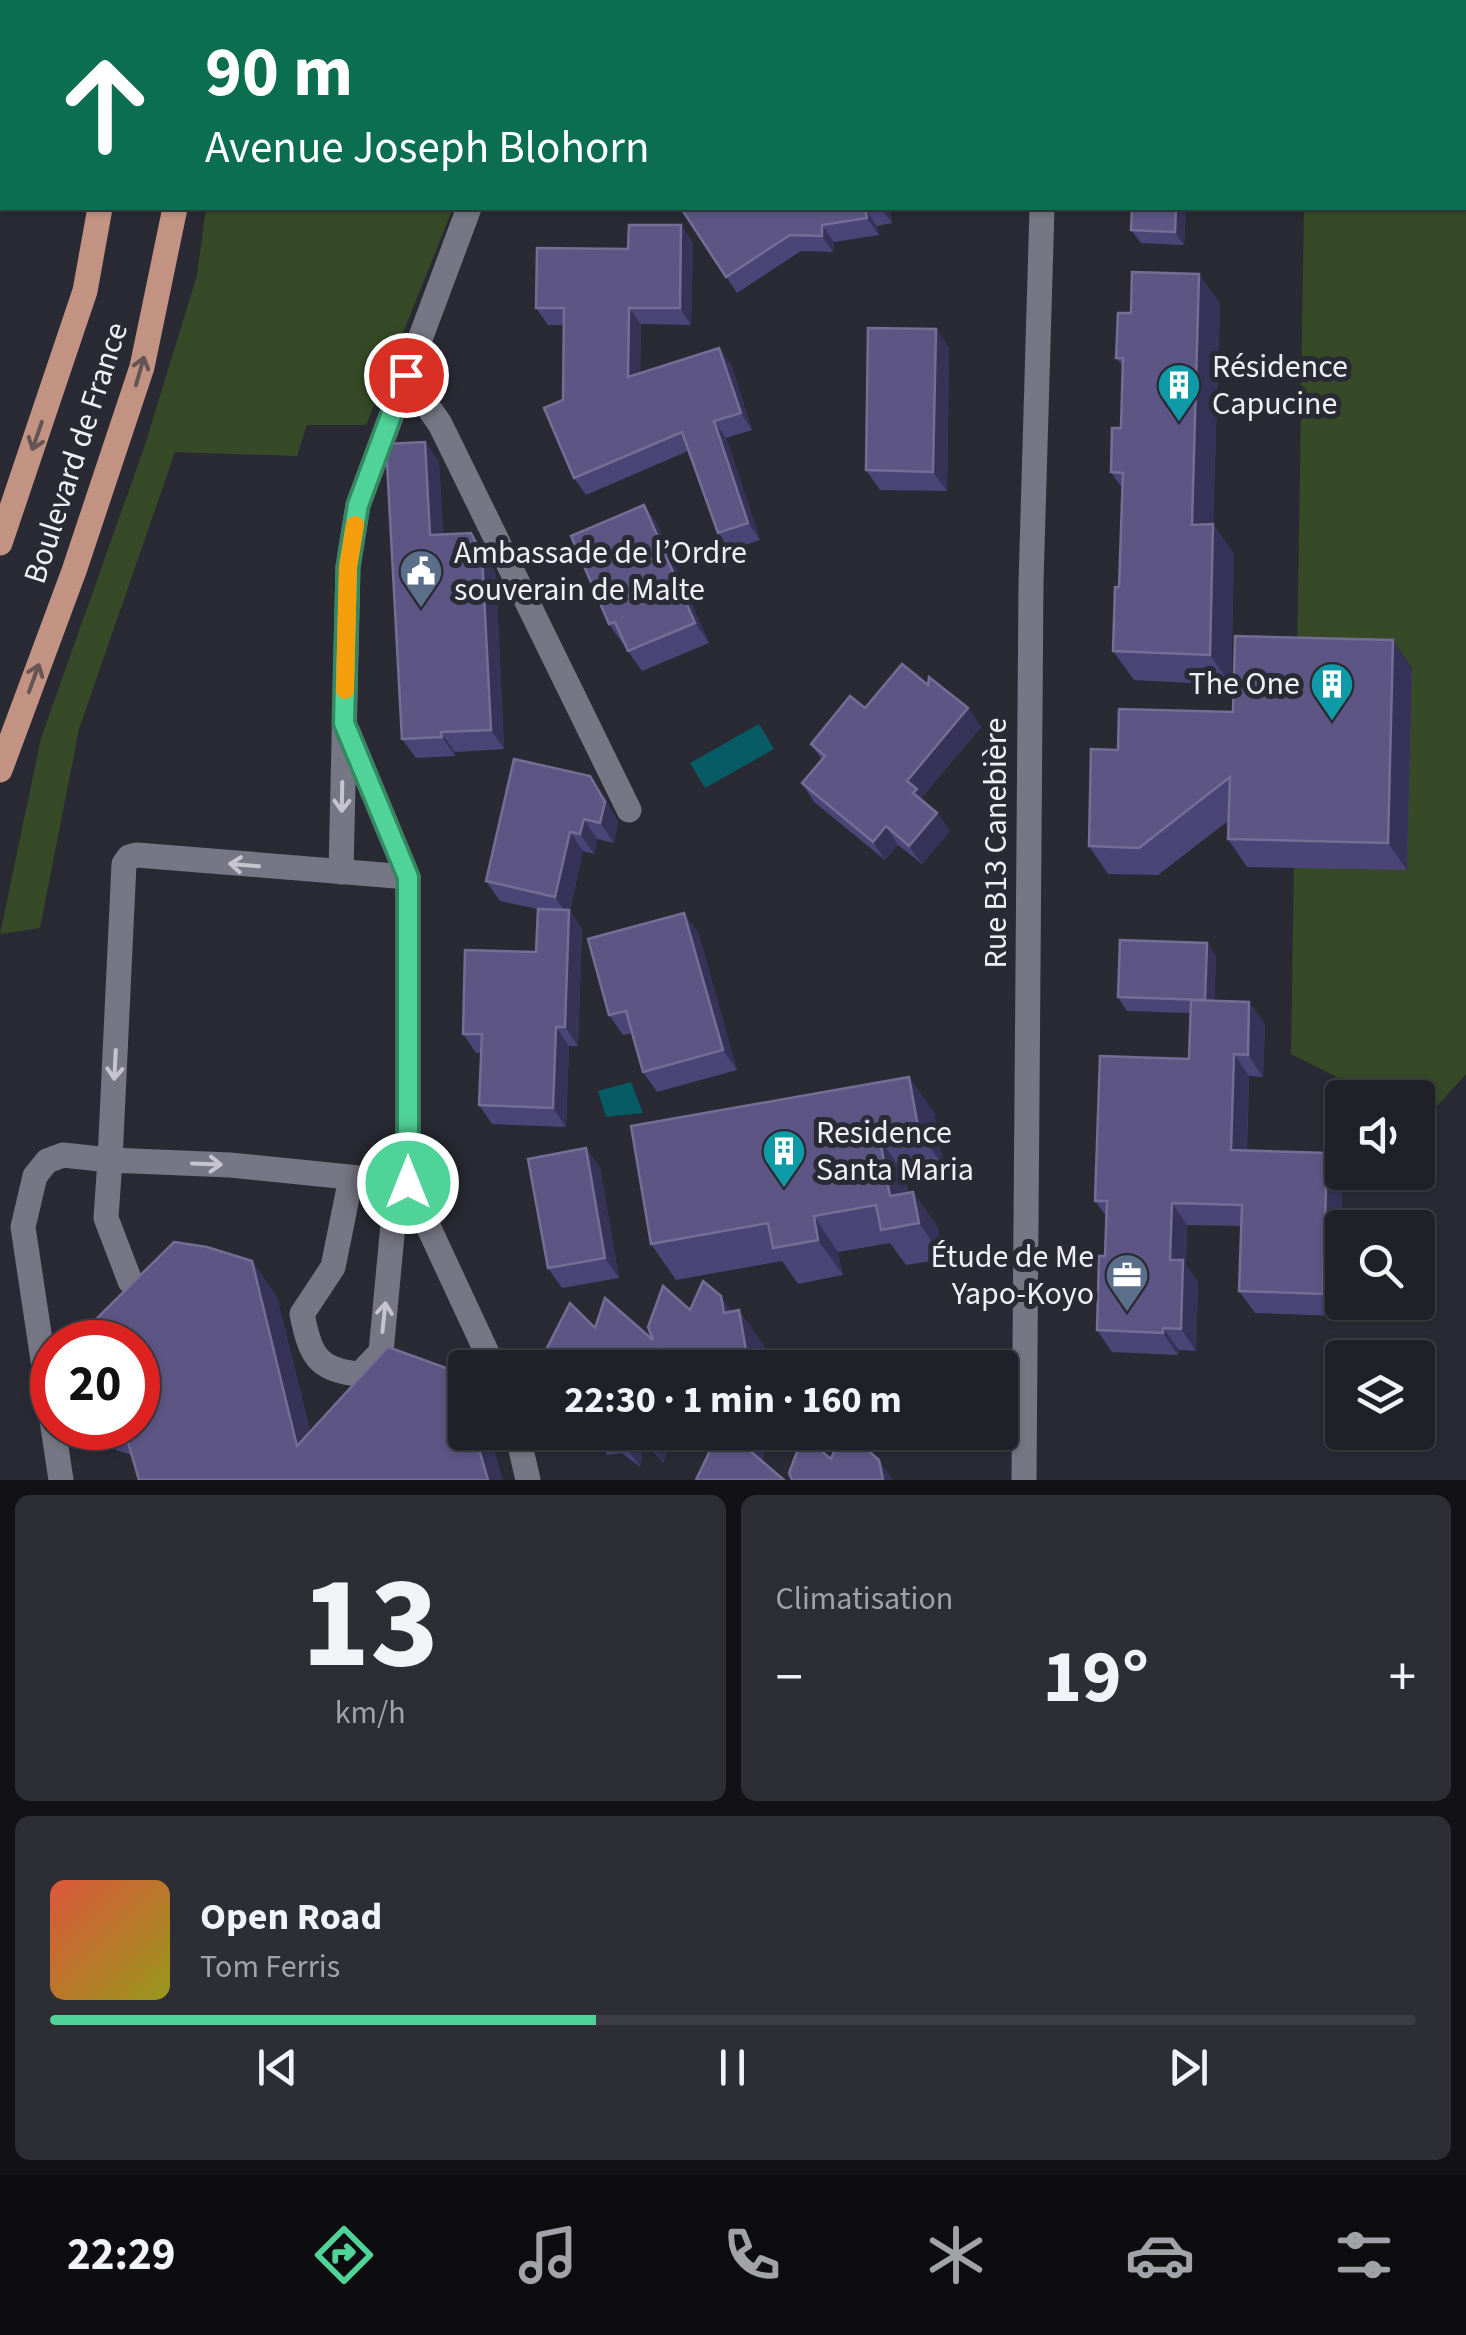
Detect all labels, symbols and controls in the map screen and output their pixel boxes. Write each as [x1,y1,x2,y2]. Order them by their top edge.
text: 90 m [205,23,353,123]
icon: ahead [40,40,170,170]
text: Avenue Joseph Blohorn [205,116,650,180]
street label: Boulevard de France [12,316,140,590]
pin [364,333,449,418]
place label: Résidence Capucine [1212,344,1348,427]
icon: arrive [379,348,434,403]
one-way arrow [132,356,150,387]
building icon: Résidence Capucine [1156,362,1202,423]
one-way arrow [27,419,45,451]
place label: Ambassade de l’Ordre souverain de Malte [454,530,747,613]
public building icon: Ambassade de l’Ordre souverain de Malte [398,548,444,609]
place label: The One [1189,661,1300,707]
building icon: The One [1309,661,1355,722]
one-way arrow [26,664,44,695]
street label: Rue B13 Canebière [973,718,1019,968]
one-way arrow [333,781,352,813]
one-way arrow [228,856,260,875]
one-way arrow [105,1049,124,1081]
map controls [1325,1080,1435,1450]
button: sound [1325,1080,1435,1190]
place label: Residence Santa Maria [816,1110,974,1193]
building icon: Residence Santa Maria [761,1128,807,1189]
position arrow [356,1131,460,1235]
one-way arrow [191,1155,223,1174]
button: search [1325,1210,1435,1320]
place label: Étude de Me Yapo-Koyo [930,1234,1094,1317]
office icon: Étude de Me Yapo-Koyo [1104,1252,1150,1313]
one-way arrow [375,1301,394,1334]
speed limit sign: 20 [30,1320,160,1450]
button: layers [1325,1340,1435,1450]
text: 22:30 · 1 min · 160 m [564,1373,902,1427]
text: 13 [302,1532,439,1717]
text: Climatisation [776,1576,953,1622]
text: 19° [1042,1624,1149,1731]
text: − [776,1639,803,1717]
text: + [1389,1639,1416,1717]
text: km/h [335,1690,406,1736]
text: Open Road [200,1890,382,1944]
text: Tom Ferris [200,1944,340,1990]
icon: previous [250,2040,305,2095]
icon: pause [705,2040,760,2095]
icon: next [1161,2040,1216,2095]
icon: directions [309,2220,379,2290]
icon: music [513,2220,583,2290]
icon: phone [717,2220,787,2290]
icon: climate [921,2220,991,2290]
icon: car [1125,2220,1195,2290]
icon: filters [1329,2220,1399,2290]
text: 22:29 [67,2223,176,2287]

